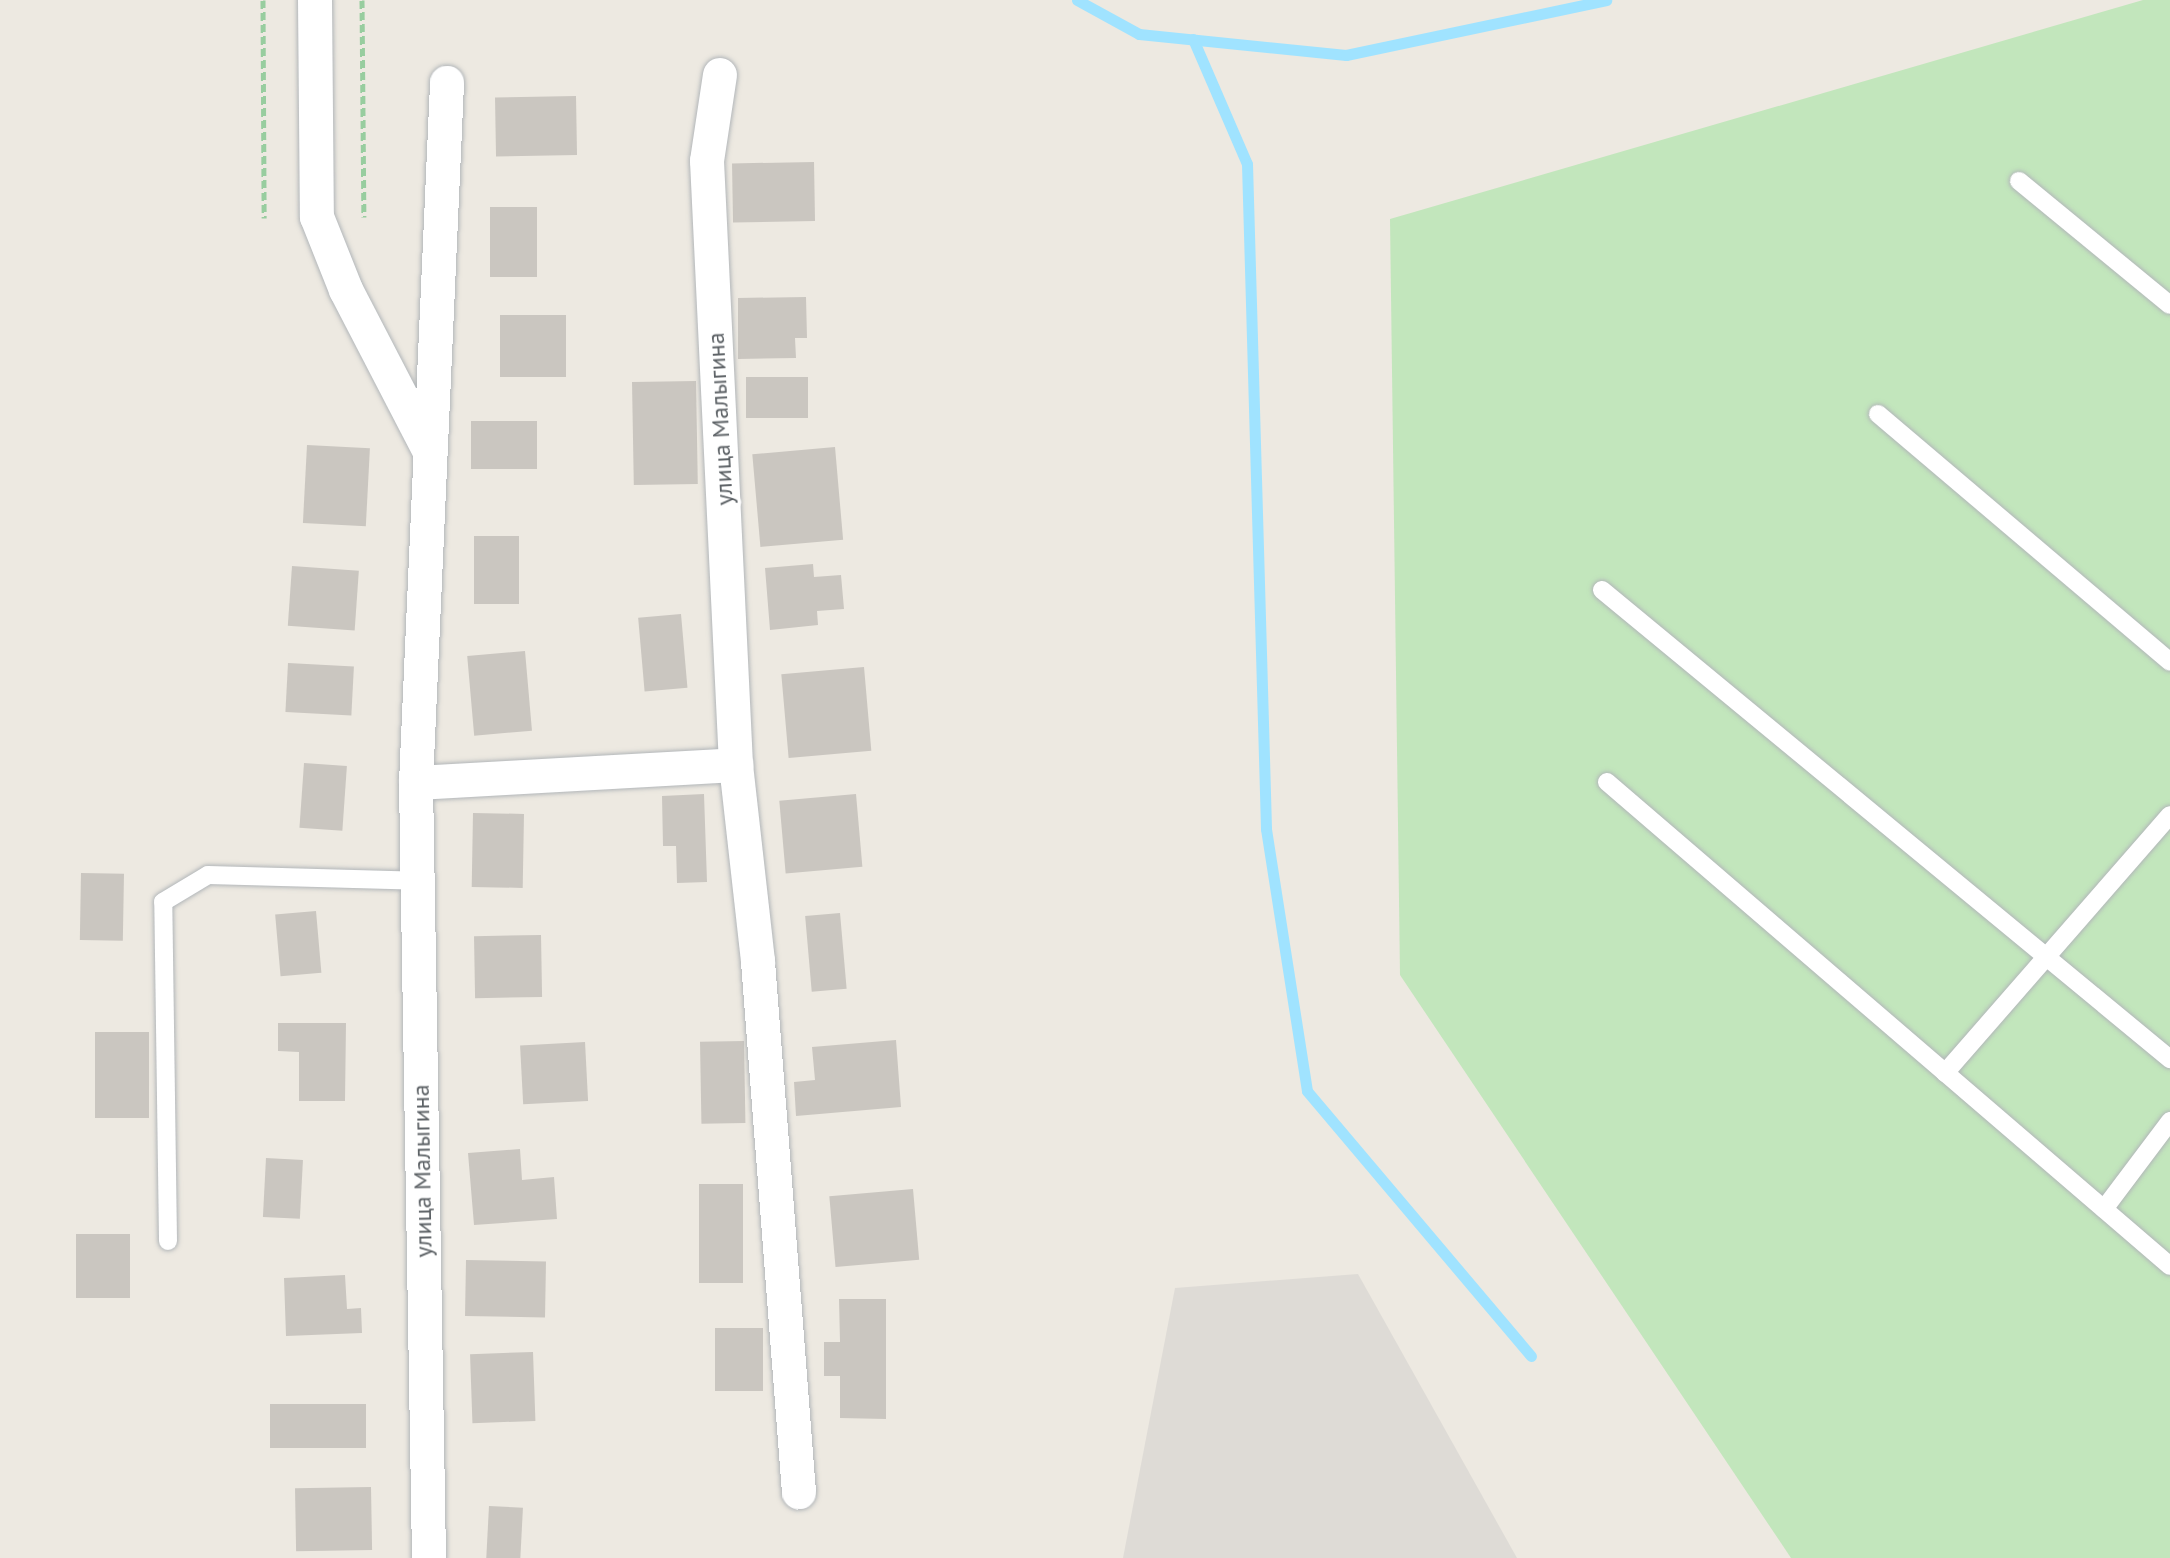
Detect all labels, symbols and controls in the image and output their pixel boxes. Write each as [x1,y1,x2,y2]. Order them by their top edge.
street label: улица Малыгина [701,332,739,506]
street label: улица Малыгина [406,1084,438,1258]

